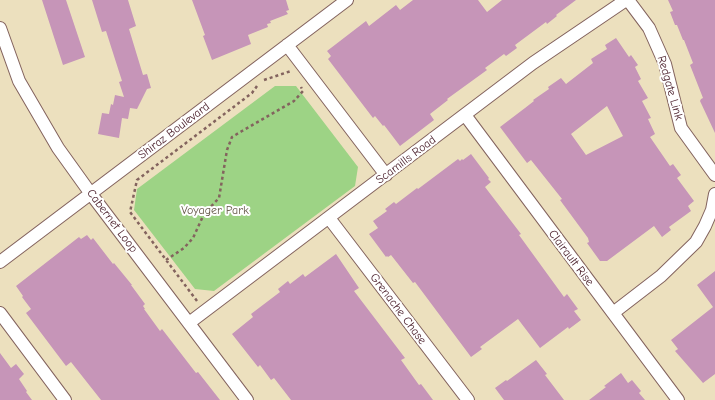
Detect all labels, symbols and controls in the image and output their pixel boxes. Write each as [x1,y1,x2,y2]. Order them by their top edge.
street label: Redgate Link [654,54,686,122]
street label: Shiraz Boulevard [135,99,213,163]
street label: Scamills Road [373,133,439,187]
street label: Cabernet Loop [83,186,141,256]
park label: Voyager Park [181,204,249,218]
street label: Clairault Rise [545,227,597,289]
street label: Grenache Chase [367,271,429,347]

